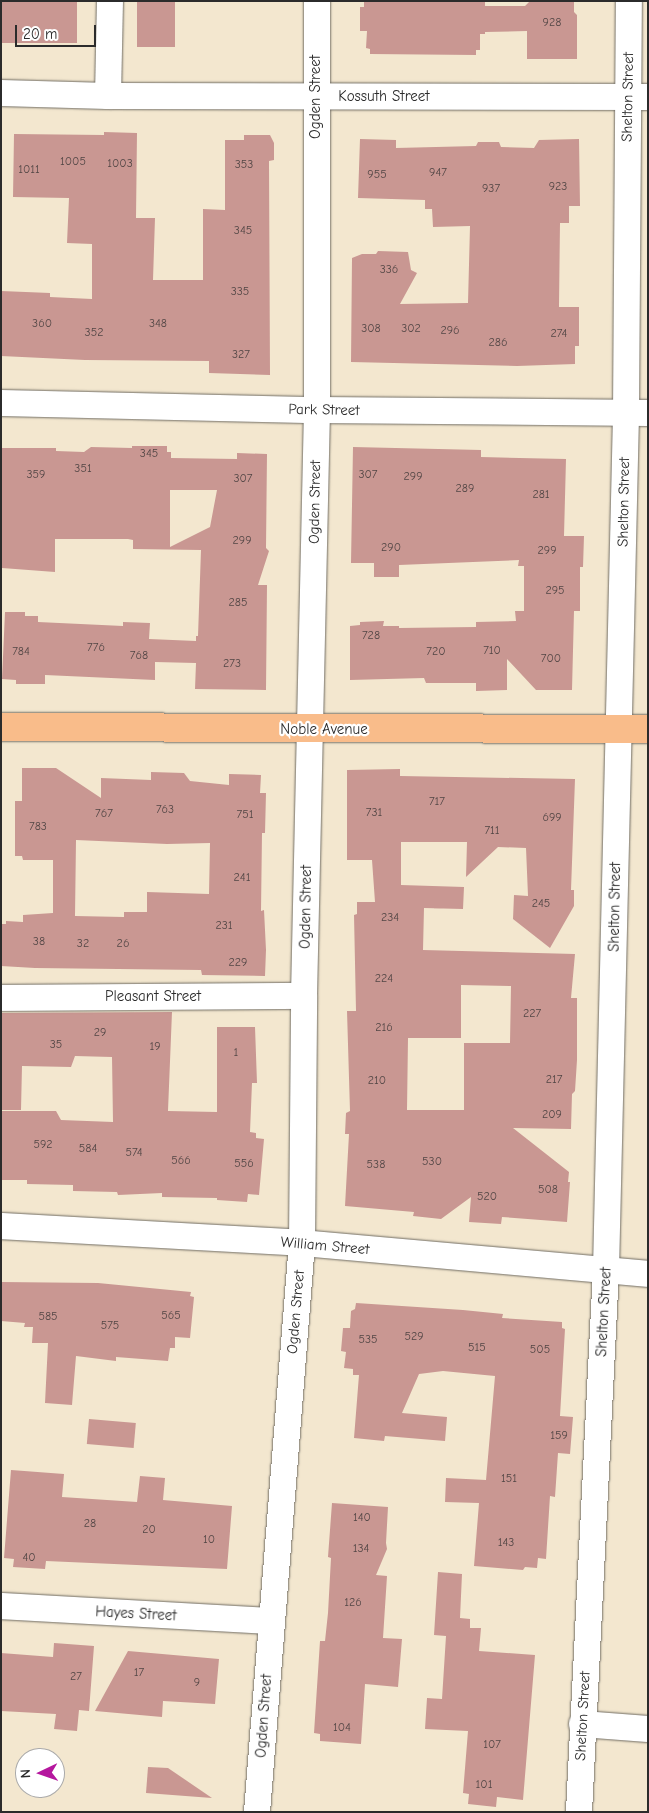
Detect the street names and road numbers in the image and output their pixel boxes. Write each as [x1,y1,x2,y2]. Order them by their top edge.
street label: Shelton Street [618,52,638,142]
street label: Ogden Street [307,55,325,139]
street label: Kossuth Street [338,88,430,106]
street label: Park Street [288,400,360,420]
street label: Shelton Street [614,457,634,547]
street label: Ogden Street [305,460,325,544]
street label: Noble Avenue [280,721,368,739]
street label: Shelton Street [605,862,625,952]
street label: Ogden Street [296,865,316,949]
street label: Pleasant Street [105,988,201,1006]
street label: William Street [280,1233,370,1259]
street label: Shelton Street [593,1267,615,1357]
street label: Ogden Street [283,1269,309,1355]
street label: Hayes Street [95,1603,177,1625]
street label: Shelton Street [572,1671,594,1761]
street label: Ogden Street [252,1674,276,1758]

